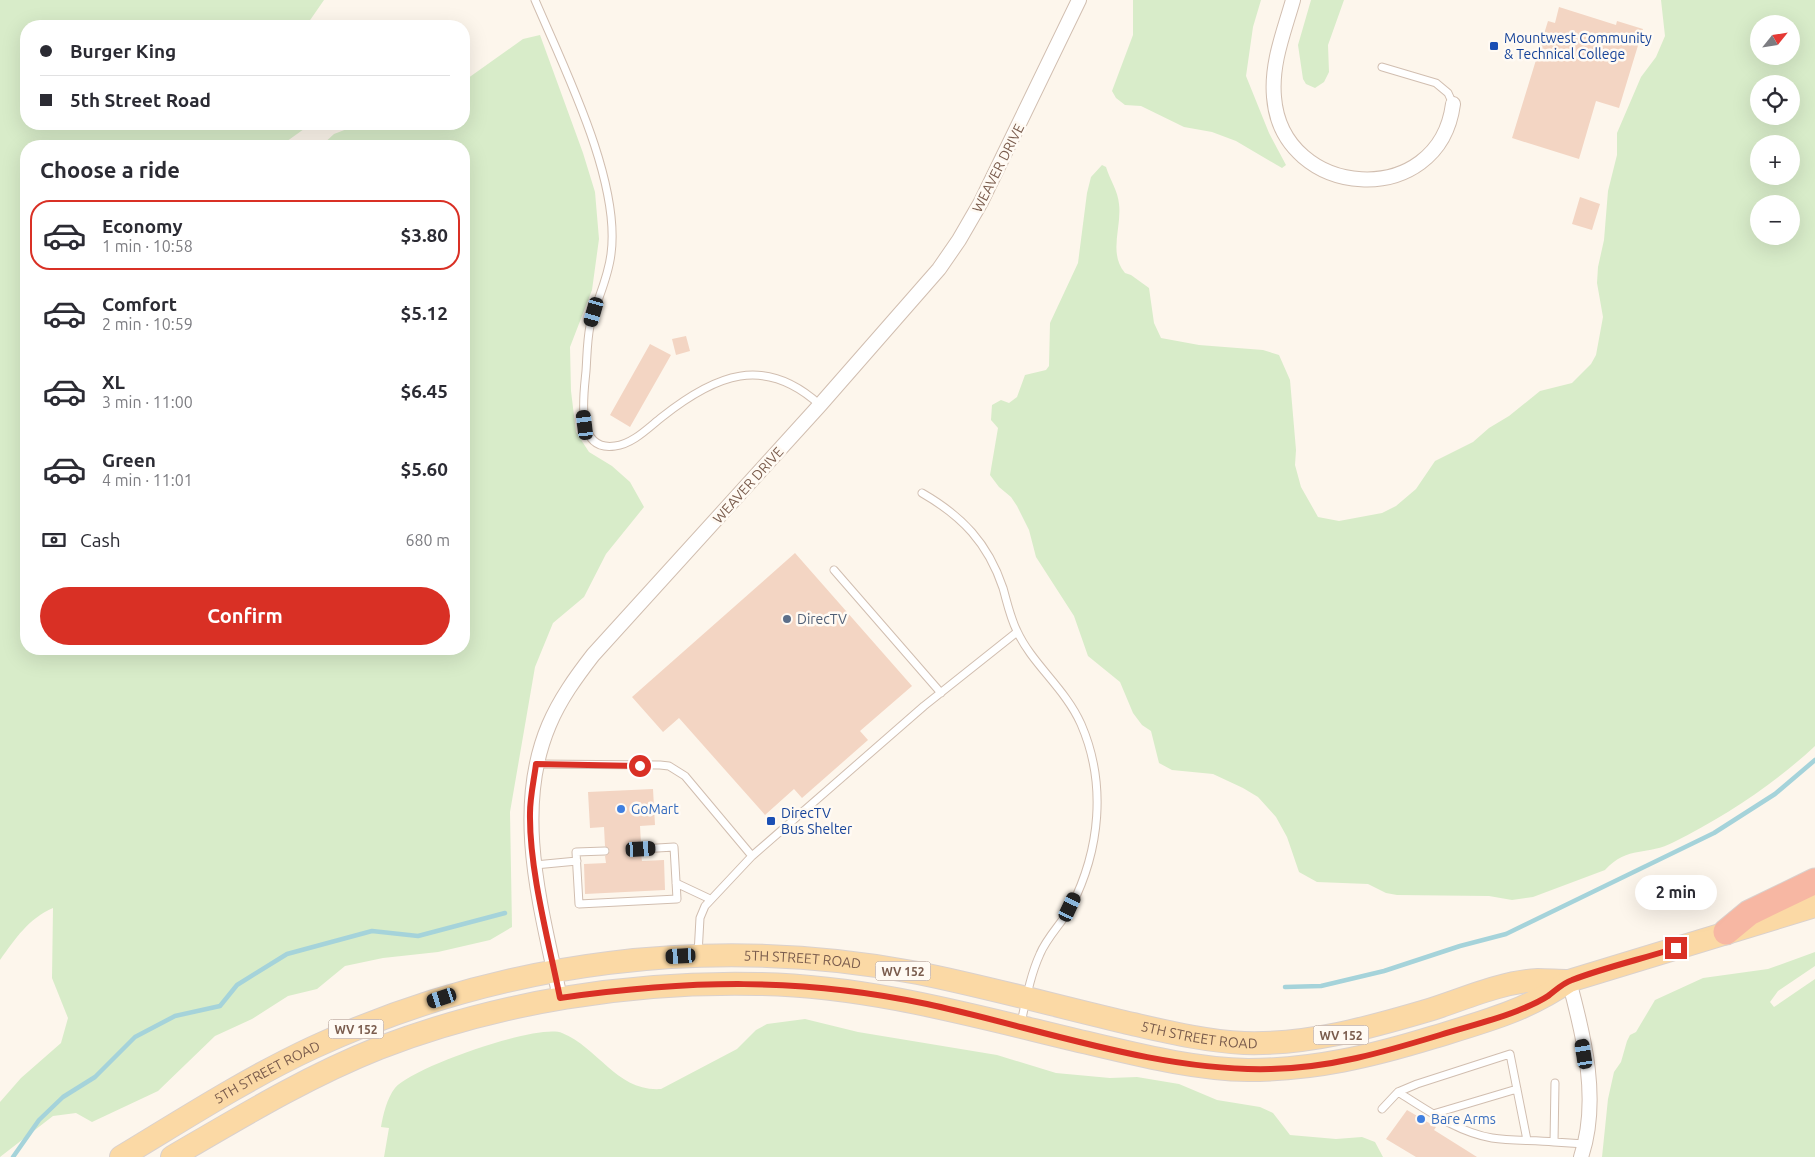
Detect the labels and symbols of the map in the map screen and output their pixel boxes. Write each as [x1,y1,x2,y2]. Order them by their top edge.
north arrow [1750,15,1800,65]
place label: Mountwest Community & Technical College [1504,30,1652,62]
marker: Mountwest Community & Technical College [1488,40,1500,52]
street label: WEAVER DRIVE [969,121,1027,215]
car [582,296,605,328]
car [575,409,594,441]
street label: WEAVER DRIVE [710,443,786,526]
place label: DirecTV [797,611,847,627]
marker: DirecTV [781,613,793,625]
route start [629,755,651,777]
place label: GoMart [631,801,679,817]
marker: GoMart [615,803,627,815]
place label: DirecTV Bus Shelter [781,805,853,837]
marker: DirecTV Bus Shelter [765,815,777,827]
car [625,841,656,857]
callout: 2 min [1635,876,1717,910]
car [1056,890,1083,924]
route end [1665,937,1687,959]
street label: 5TH STREET ROAD [743,947,862,972]
car [665,948,696,964]
road number: WV 152 [876,961,930,980]
car [425,986,458,1010]
street label: 5TH STREET ROAD [1140,1018,1258,1051]
road number: WV 152 [328,1020,384,1038]
road number: WV 152 [1314,1026,1368,1044]
street label: 5TH STREET ROAD [211,1037,323,1107]
car [1574,1038,1593,1070]
place label: Bare Arms [1431,1111,1496,1127]
marker: Bare Arms [1415,1113,1427,1125]

